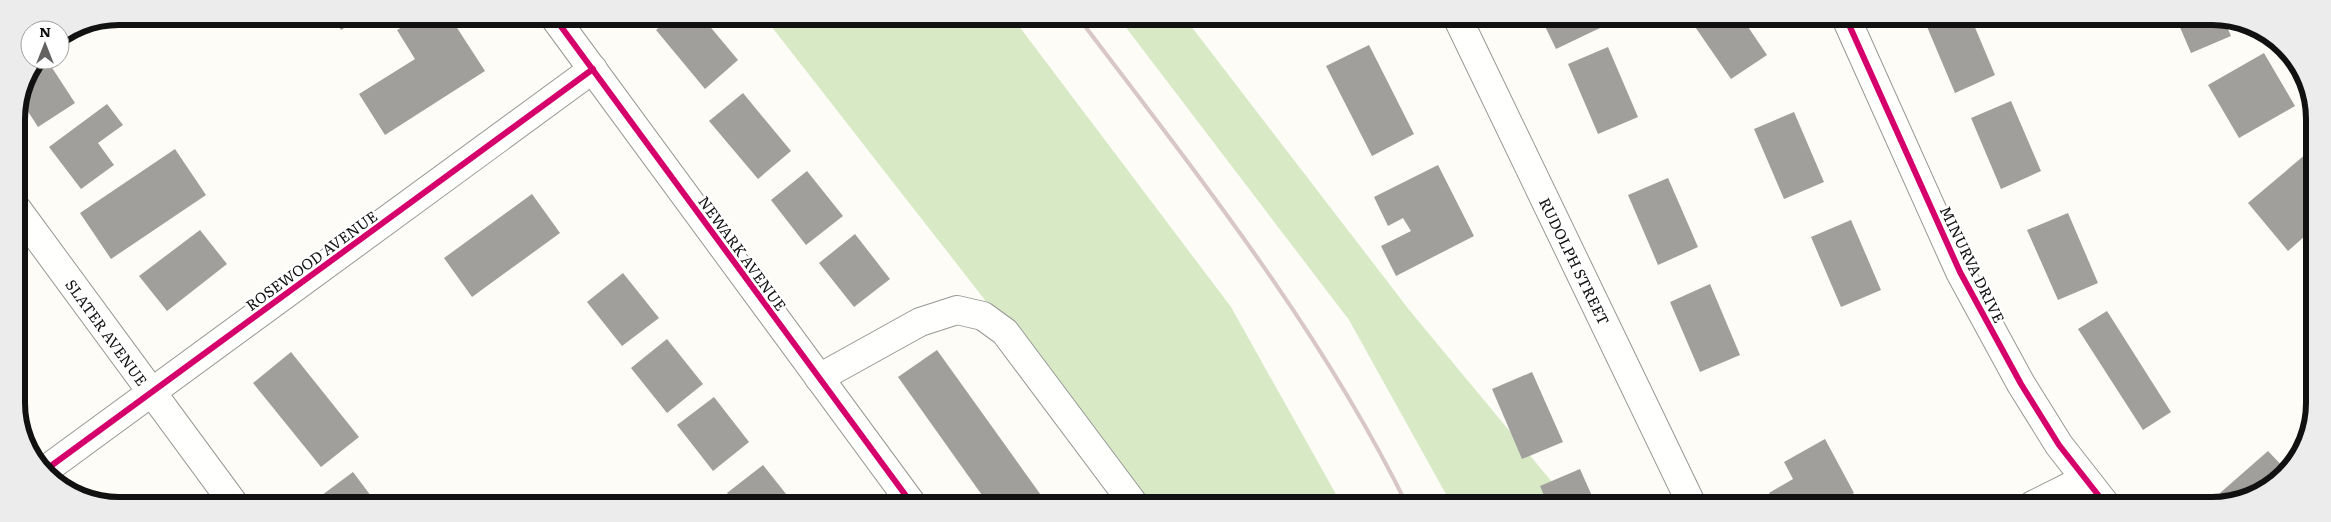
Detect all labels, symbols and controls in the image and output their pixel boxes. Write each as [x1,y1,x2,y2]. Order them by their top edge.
north arrow [20,20,70,70]
text: N [39,21,51,41]
street label: NEWARK AVENUE [693,191,793,315]
street label: RUDOLPH STREET [1534,193,1616,329]
street label: MINURVA DRIVE [1935,202,2011,326]
street label: ROSEWOOD AVENUE [240,204,382,316]
street label: SLATER AVENUE [60,274,154,390]

